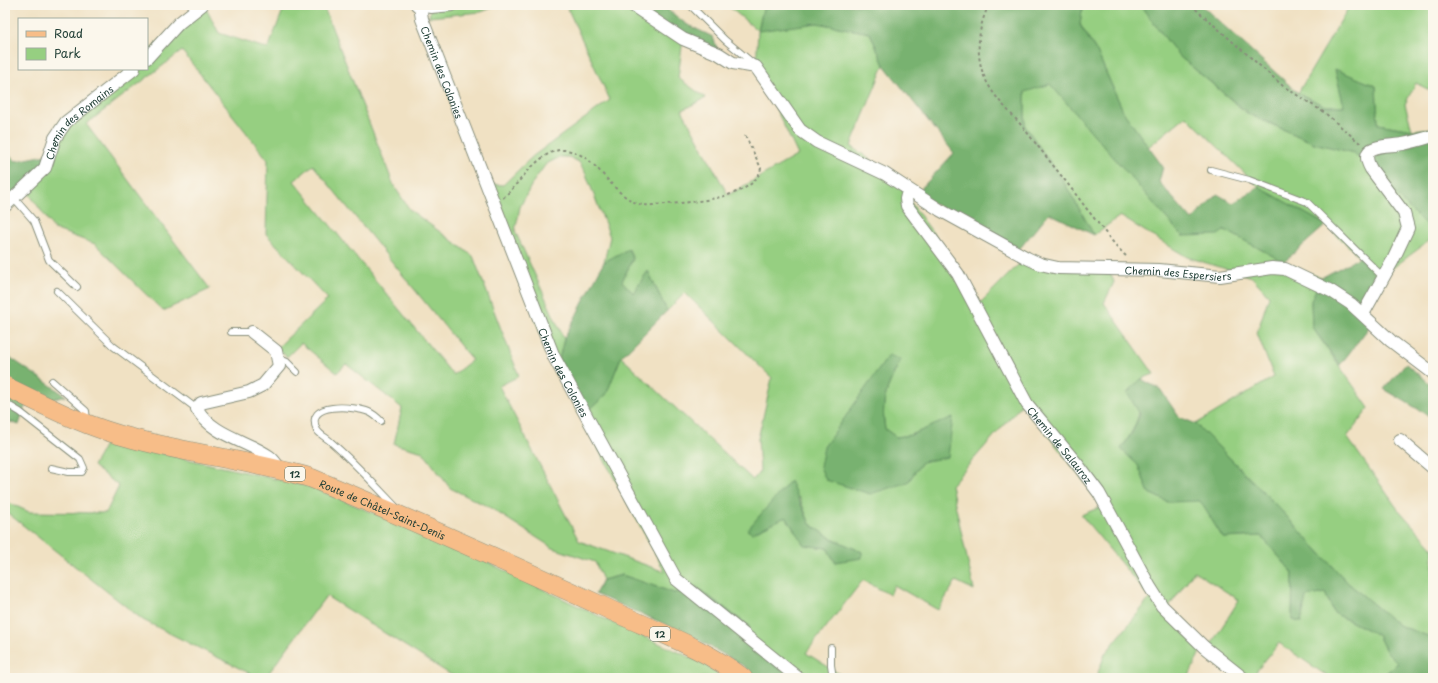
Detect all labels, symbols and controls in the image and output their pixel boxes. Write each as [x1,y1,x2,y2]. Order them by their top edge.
legend [18,18,148,70]
street label: Chemin des Colonies [418,23,468,121]
text: Road [54,24,83,42]
text: Park [54,44,81,62]
street label: Chemin des Romains [41,81,116,162]
street label: Chemin des Espersiers [1124,262,1233,284]
street label: Chemin des Colonies [536,325,593,420]
street label: Chemin de Salauroz [1024,403,1097,486]
road number: 12 [285,467,305,481]
street label: Route de Châtel-Saint-Denis [317,475,449,543]
road number: 12 [650,627,670,641]

